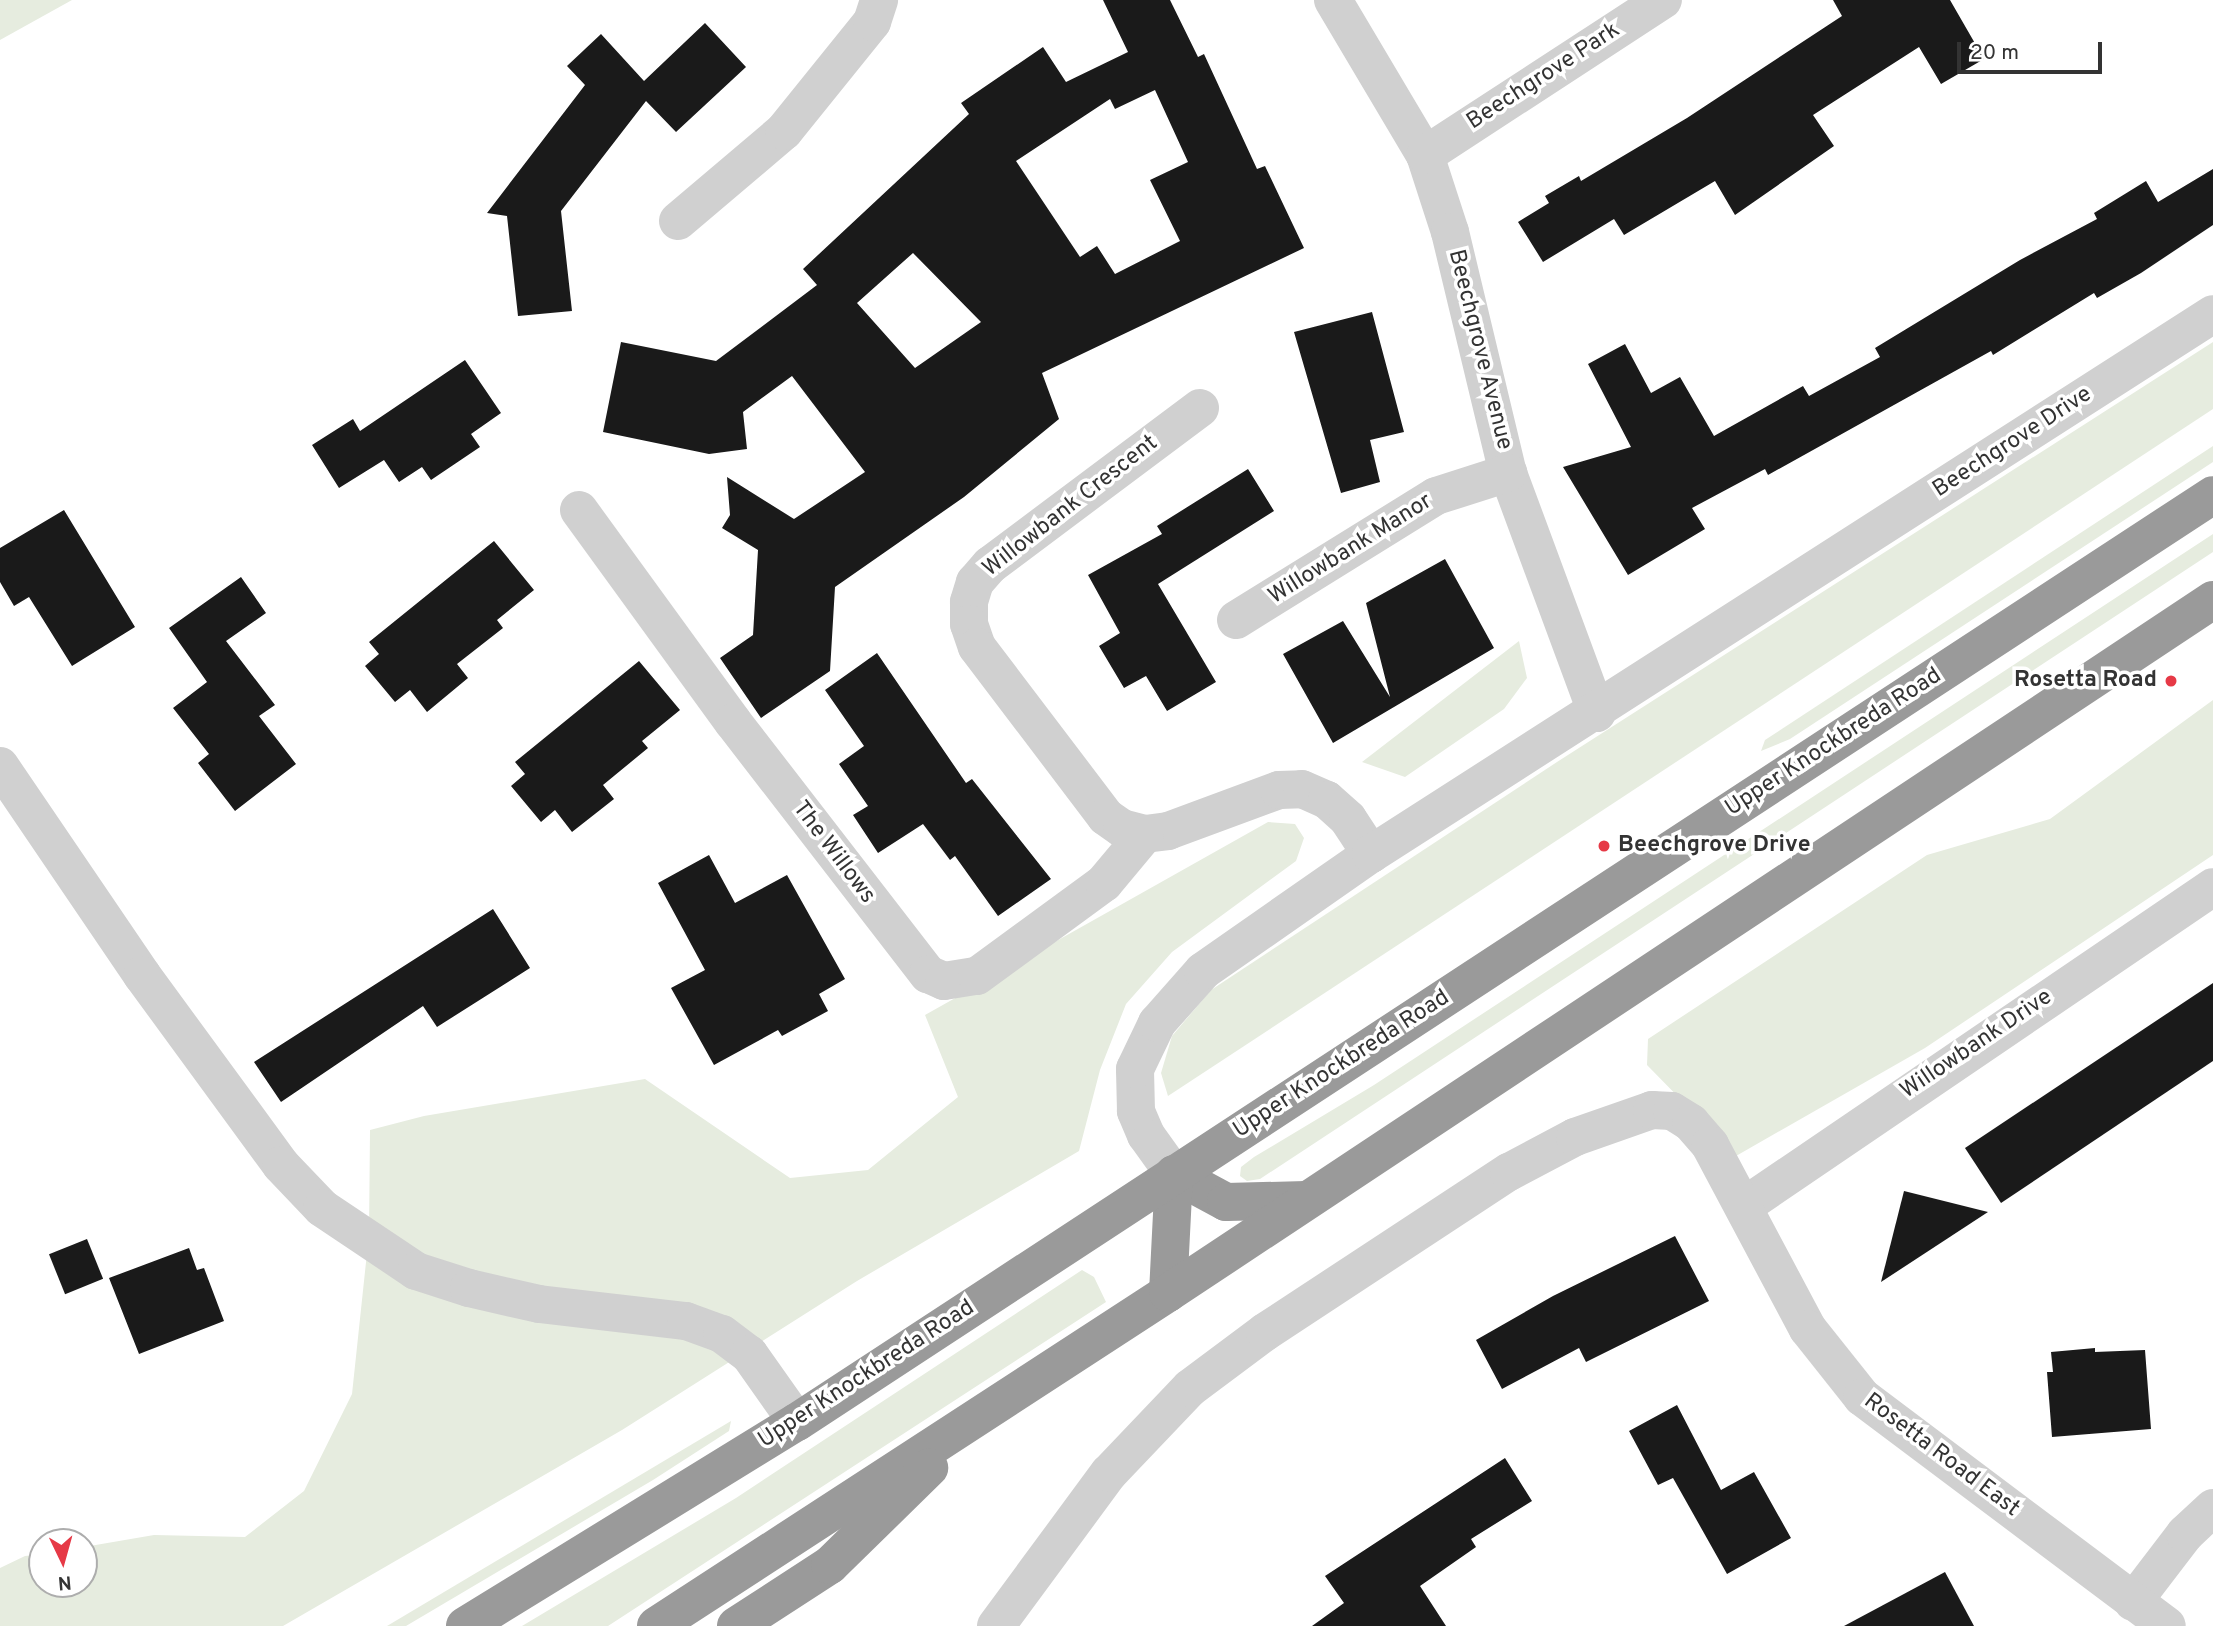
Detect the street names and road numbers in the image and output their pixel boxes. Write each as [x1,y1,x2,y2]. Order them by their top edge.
street label: Beechgrove Park [1462,17,1626,137]
street label: Beechgrove Avenue [1441,247,1517,453]
street label: Beechgrove Drive [1928,381,2098,505]
street label: Willowbank Crescent [978,430,1164,584]
street label: Willowbank Manor [1264,489,1438,611]
street label: Upper Knockbreda Road [1721,663,1947,823]
street label: The Willows [785,796,881,910]
street label: Willowbank Drive [1896,984,2058,1106]
street label: Upper Knockbreda Road [1229,985,1455,1145]
street label: Upper Knockbreda Road [754,1295,980,1455]
street label: Rosetta Road East [1858,1388,2024,1524]

